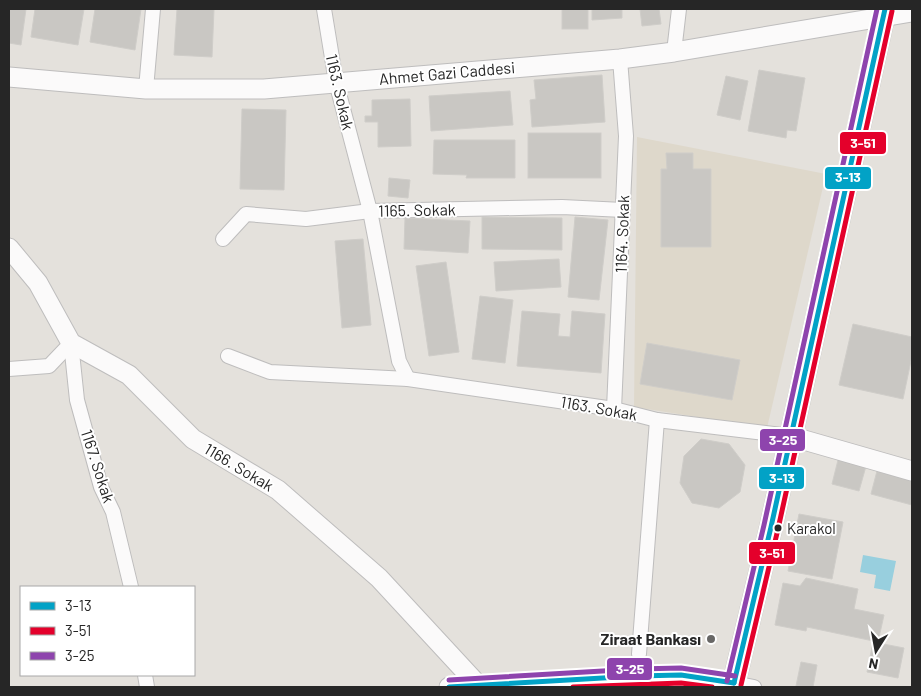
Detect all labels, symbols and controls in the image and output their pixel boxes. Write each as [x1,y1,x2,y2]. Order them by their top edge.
street label: 1163. Sokak [323,52,358,132]
street label: Ahmet Gazi Caddesi [378,57,516,88]
line badge: 3-51 [839,131,887,155]
text: 3-51 [850,134,876,151]
line badge: 3-13 [824,166,872,190]
text: 3-13 [835,168,861,185]
street label: 1164. Sokak [611,195,632,273]
street label: 1165. Sokak [378,199,456,220]
street label: 1163. Sokak [559,391,639,424]
street label: 1167. Sokak [78,427,119,505]
line badge: 3-25 [759,428,806,452]
text: 3-25 [769,431,798,448]
street label: 1166. Sokak [201,438,277,495]
line badge: 3-13 [758,466,805,490]
text: 3-13 [769,469,795,486]
place label: Karakol [787,519,836,537]
marker: Karakol [773,523,783,533]
line badge: 3-51 [748,541,796,565]
text: 3-51 [759,544,785,561]
legend [20,586,195,676]
text: 3-13 [65,596,92,614]
text: 3-51 [65,621,91,639]
north arrow [851,626,901,676]
place label: Ziraat Bankası [600,629,701,648]
marker: Ziraat Bankası [705,633,717,645]
text: 3-25 [65,646,94,664]
text: N [867,655,880,673]
line badge: 3-25 [606,657,653,681]
text: 3-25 [616,660,645,677]

